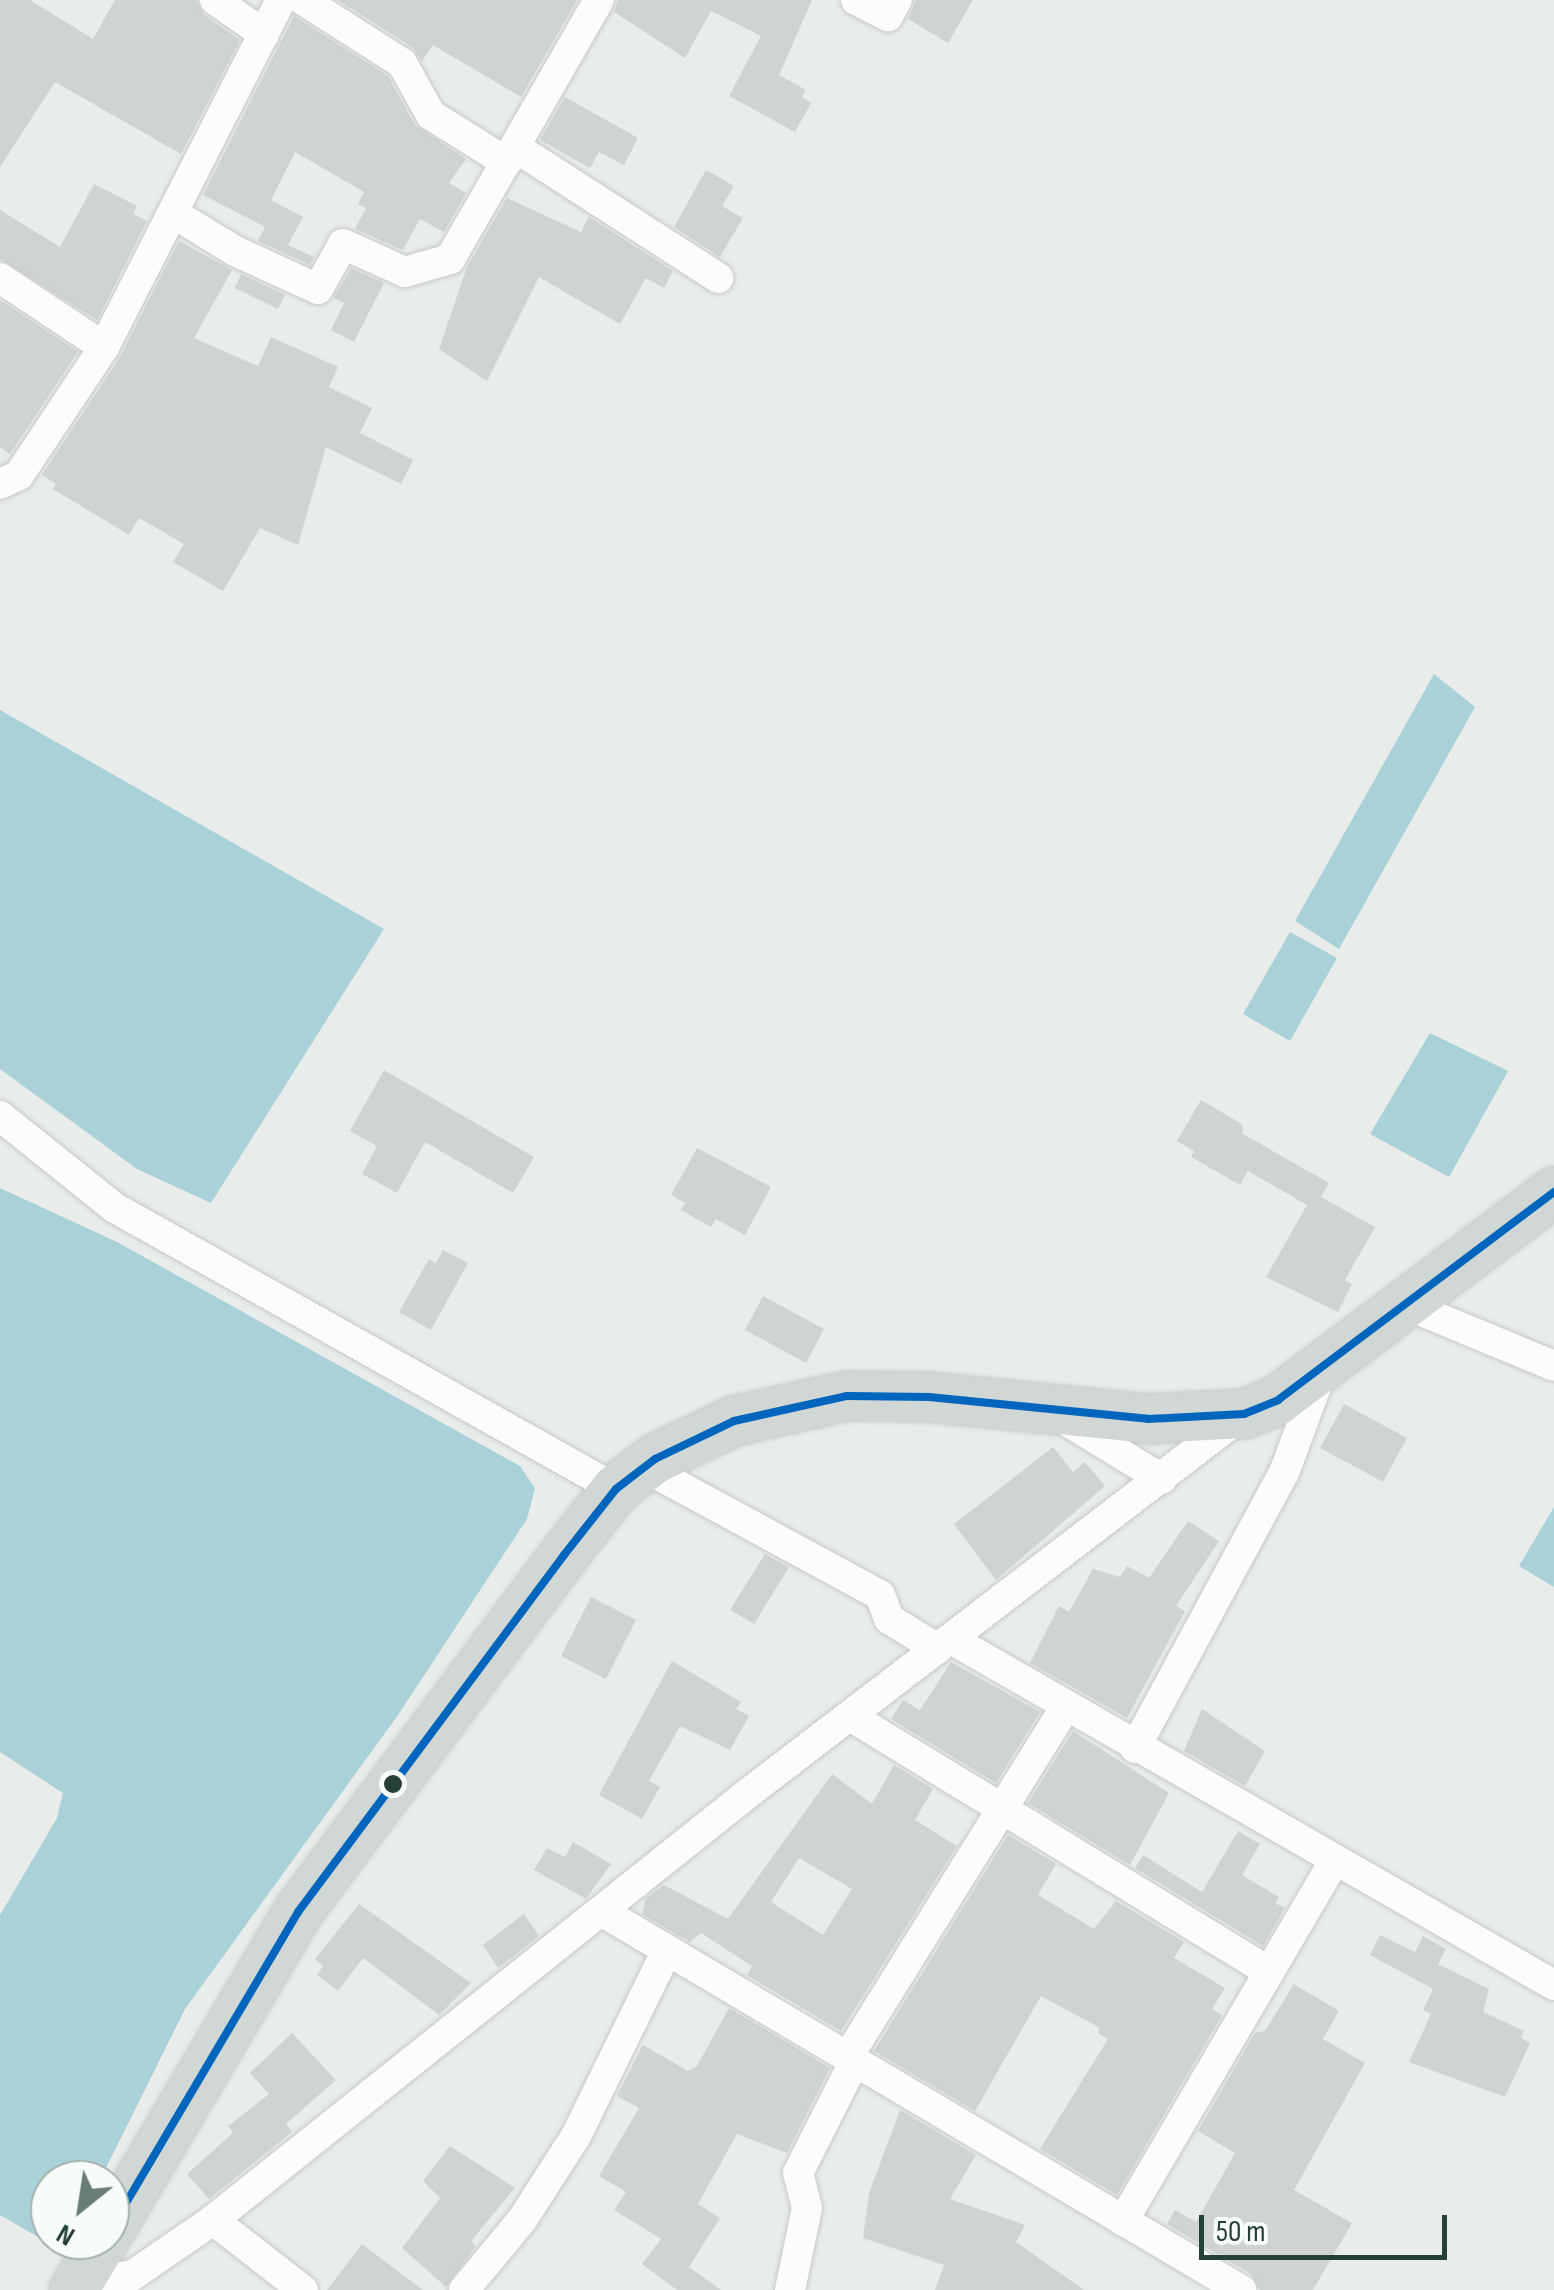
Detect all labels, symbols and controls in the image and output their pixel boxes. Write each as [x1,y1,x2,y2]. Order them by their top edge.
unlabelled marker [383,1774,403,1794]
north arrow [30,2160,130,2260]
scale bar [1204,2195,1452,2257]
text: 50 m [1216,2214,1265,2250]
text: N [51,2217,80,2253]

